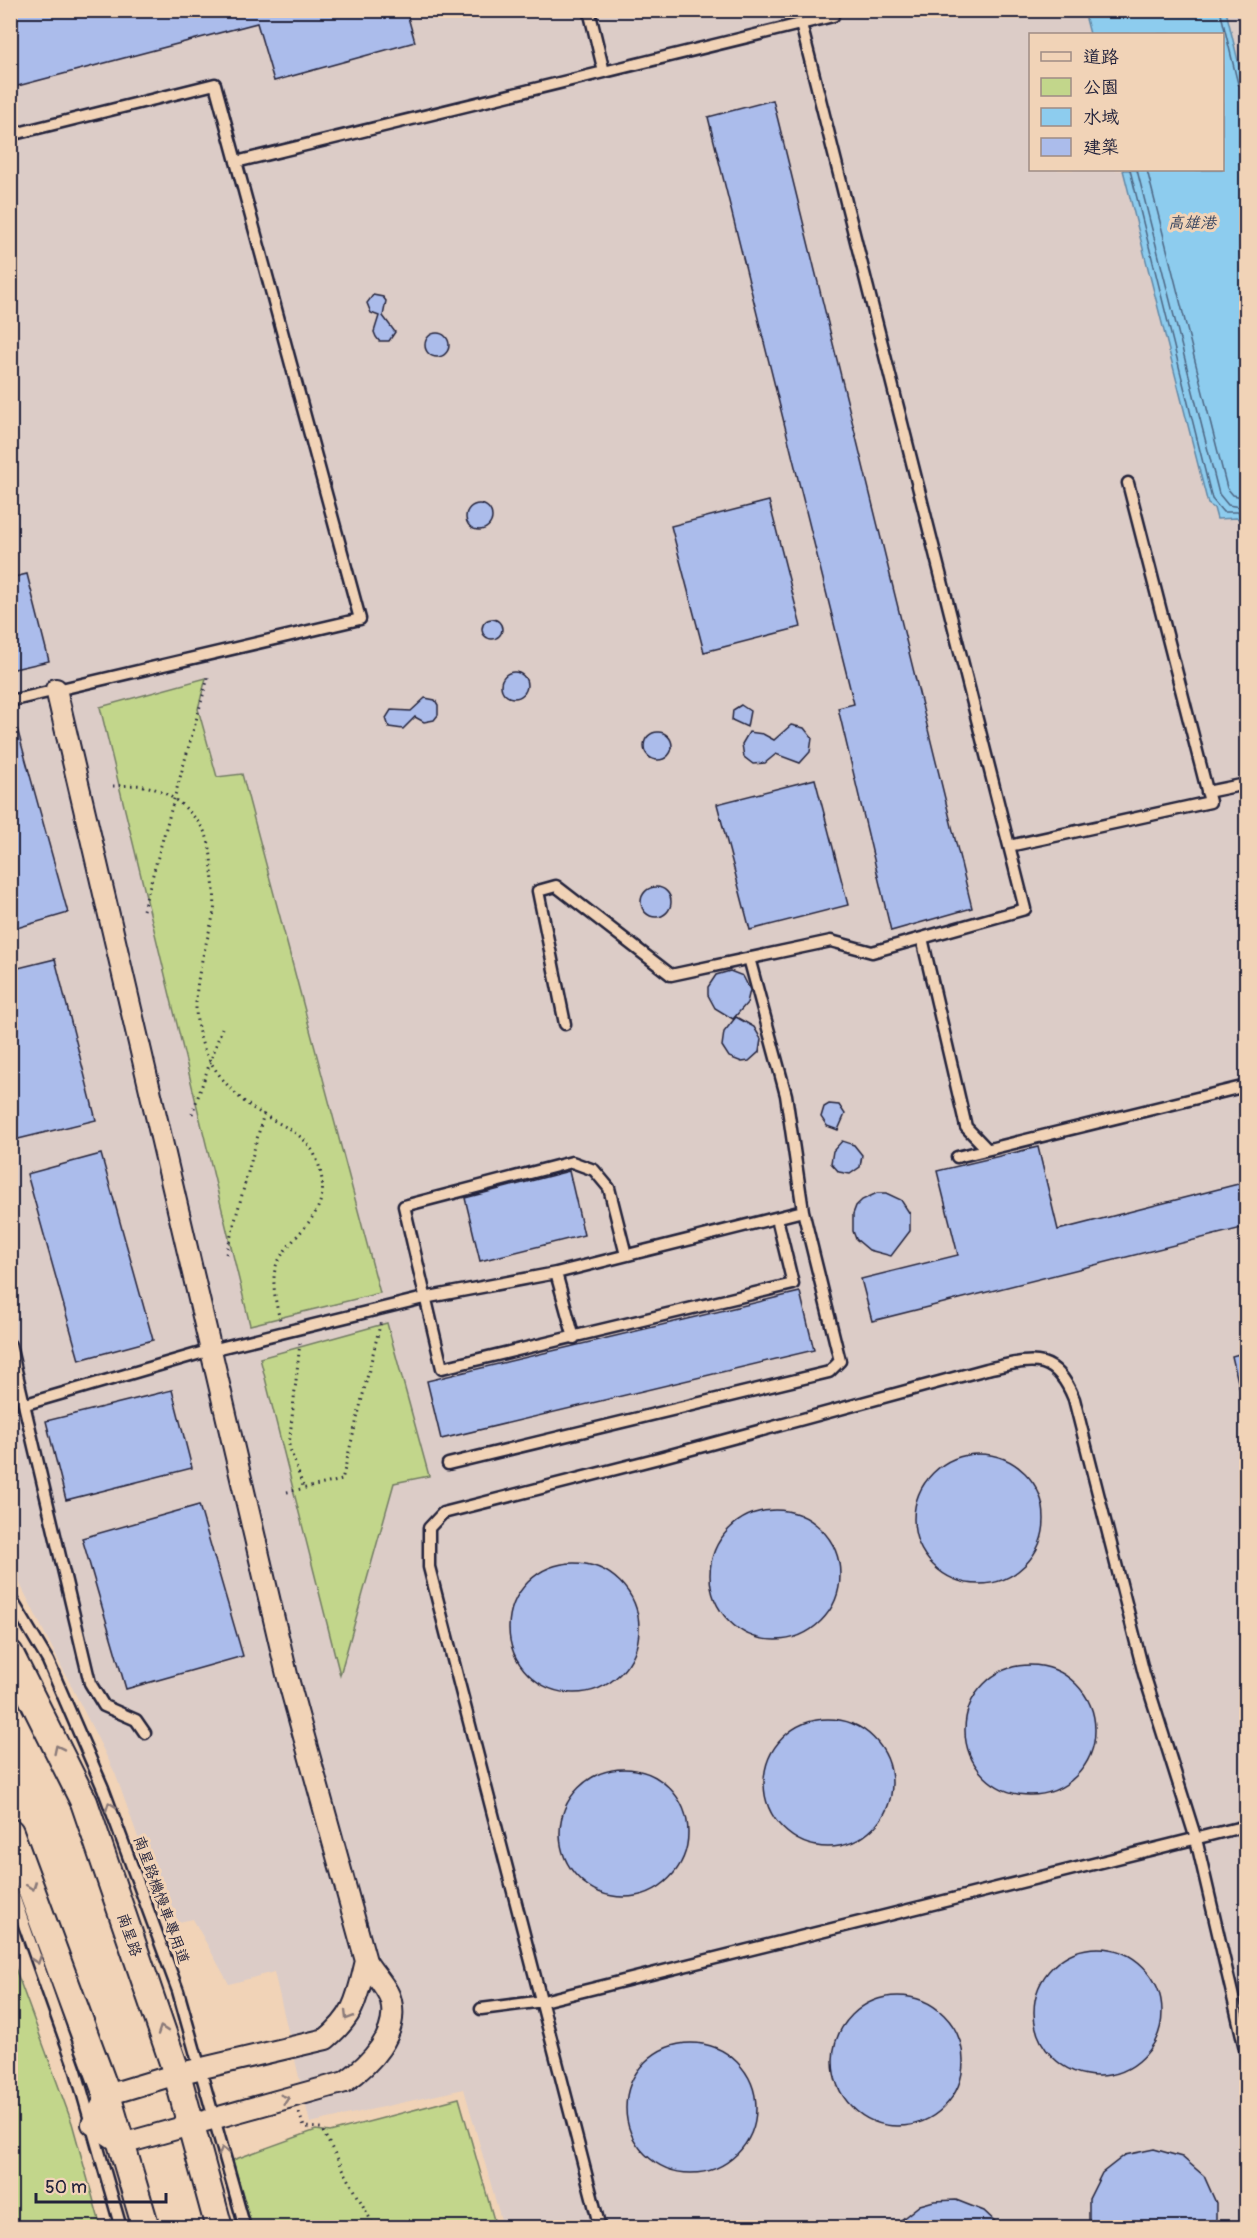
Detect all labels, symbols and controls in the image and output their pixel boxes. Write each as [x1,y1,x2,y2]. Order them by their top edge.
legend [1029,33,1224,171]
text: 道路 [1083,46,1119,69]
text: 公園 [1083,76,1119,99]
text: 水域 [1083,106,1119,129]
text: 建築 [1083,136,1119,159]
water label: 高雄港 [1168,213,1218,233]
one-way arrow [53,1745,65,1756]
one-way arrow [105,1801,118,1812]
street label: 南星路機慢車專用道 [129,1833,193,1967]
one-way arrow [25,1880,38,1891]
street label: 南星路 [113,1911,145,1959]
one-way arrow [29,1954,42,1965]
one-way arrow [343,2010,355,2020]
one-way arrow [156,2025,169,2036]
one-way arrow [279,2094,290,2106]
one-way arrow [218,2146,230,2157]
scale bar [36,2166,166,2204]
text: 50 m [45,2176,87,2199]

